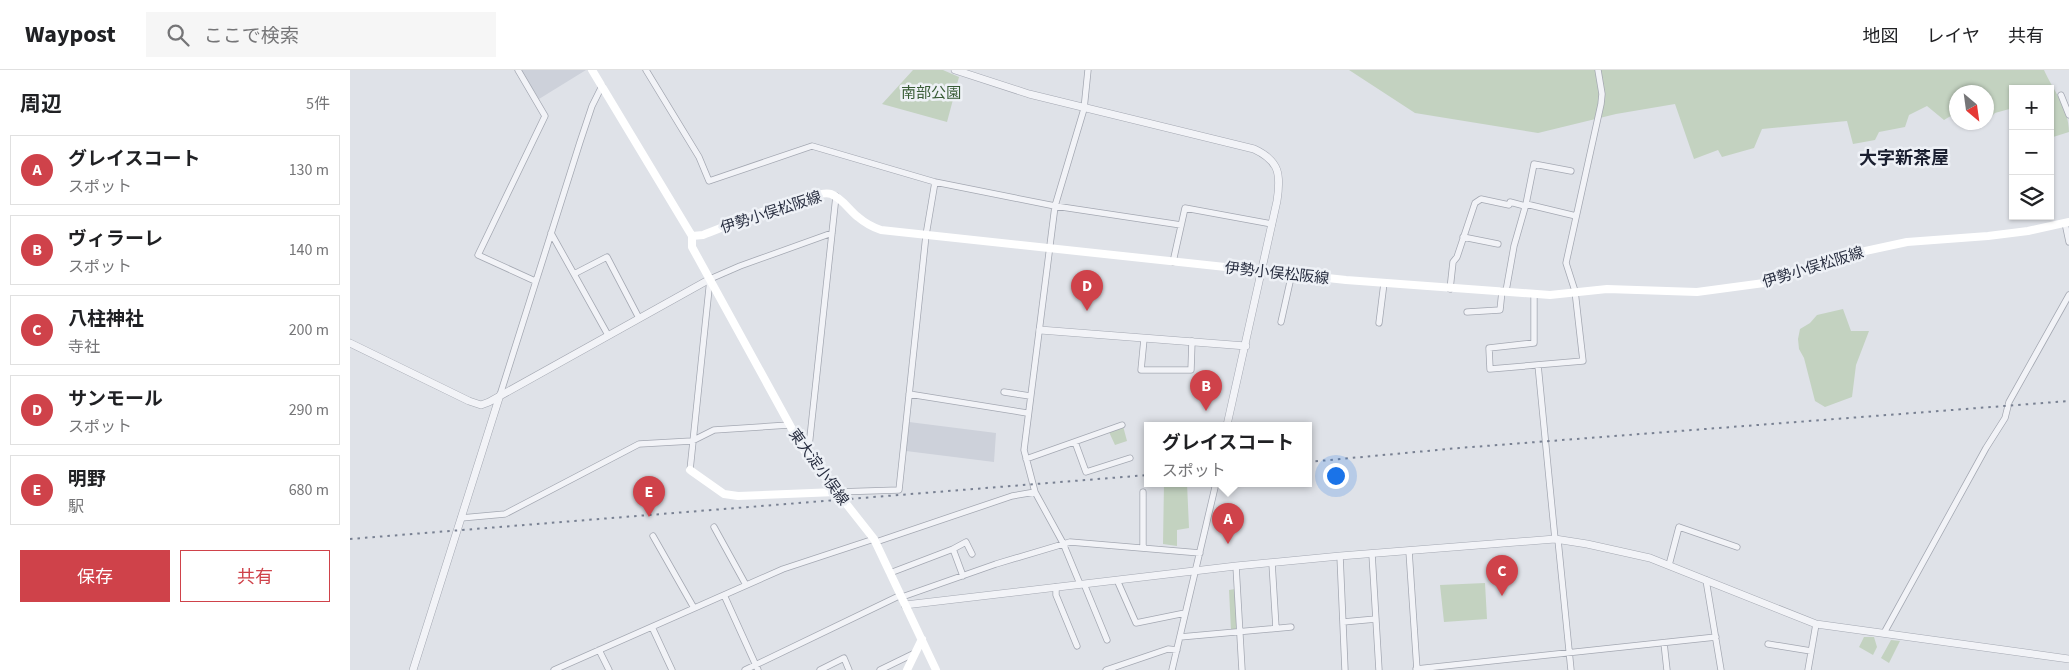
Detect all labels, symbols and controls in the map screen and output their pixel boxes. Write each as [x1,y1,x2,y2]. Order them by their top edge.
search box [146,12,496,57]
text: Waypost [25,17,116,52]
icon: search [164,21,192,49]
text: ここで検索 [204,23,299,50]
text: 地図 [1863,24,1899,49]
text: レイヤ [1927,24,1980,49]
text: 共有 [2008,24,2044,49]
park label: 南部公園 [901,83,961,104]
north arrow [1949,85,1994,130]
map controls [2009,85,2054,220]
button: + [2009,85,2054,130]
text: 周辺 [20,89,62,119]
text: 5件 [306,93,330,115]
button: − [2009,130,2054,175]
text: グレイスコート [68,146,200,173]
district label: 大字新茶屋 [1859,146,1949,171]
text: A [32,159,42,181]
text: 130 m [289,159,329,181]
button: layers [2009,175,2054,220]
text: スポット [68,176,132,198]
street label: 伊勢小俣松阪線 [718,186,824,239]
text: ヴィラーレ [68,226,163,253]
text: B [32,239,42,261]
text: 140 m [289,239,329,261]
street label: 伊勢小俣松阪線 [1760,242,1866,293]
text: スポット [68,256,132,278]
street label: 伊勢小俣松阪線 [1224,258,1330,289]
pin: D [1071,270,1103,311]
text: 八柱神社 [68,306,144,333]
text: C [32,319,42,341]
text: 200 m [289,319,329,341]
text: 寺社 [68,336,100,358]
pin: B [1190,370,1222,411]
text: サンモール [68,386,163,413]
text: D [32,399,42,421]
text: 290 m [289,399,329,421]
text: スポット [68,416,132,438]
popup [1144,422,1312,487]
street label: 東大淀小俣線 [784,425,854,510]
text: グレイスコート [1162,430,1294,457]
text: スポット [1162,460,1226,482]
your location [1323,463,1349,489]
text: 明野 [68,466,106,493]
pin: E [633,476,665,517]
text: E [33,479,41,501]
text: 680 m [289,479,329,501]
text: 駅 [68,496,84,518]
pin: A [1212,503,1244,544]
button: 保存 [20,550,170,602]
button: 共有 [180,550,330,602]
pin: C [1486,555,1518,596]

